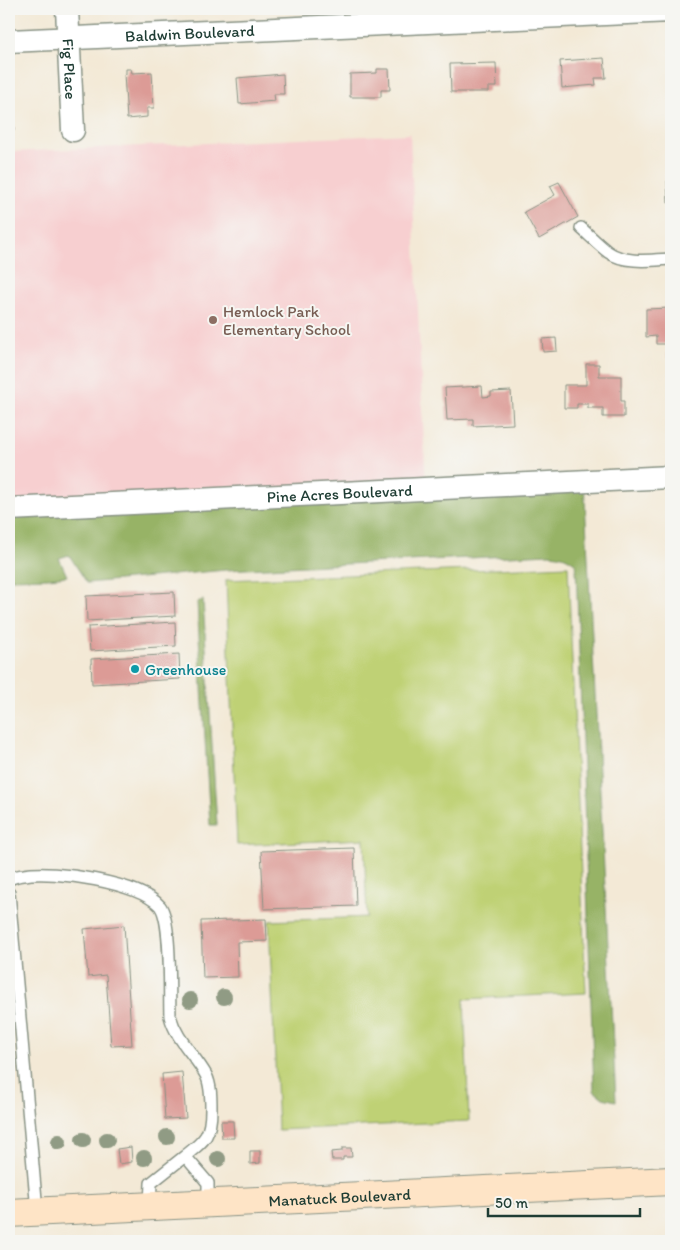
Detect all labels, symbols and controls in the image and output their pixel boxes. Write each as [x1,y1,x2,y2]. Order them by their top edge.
street label: Baldwin Boulevard [125,20,255,45]
street label: Fig Place [59,38,81,100]
place label: Hemlock Park Elementary School [223,302,351,339]
marker: Hemlock Park Elementary School [207,314,219,326]
street label: Pine Acres Boulevard [266,480,413,506]
place label: Greenhouse [145,660,226,679]
marker: Greenhouse [129,663,141,675]
street label: Manatuck Boulevard [268,1184,412,1210]
scale bar [488,1185,640,1217]
text: 50 m [495,1194,528,1212]

